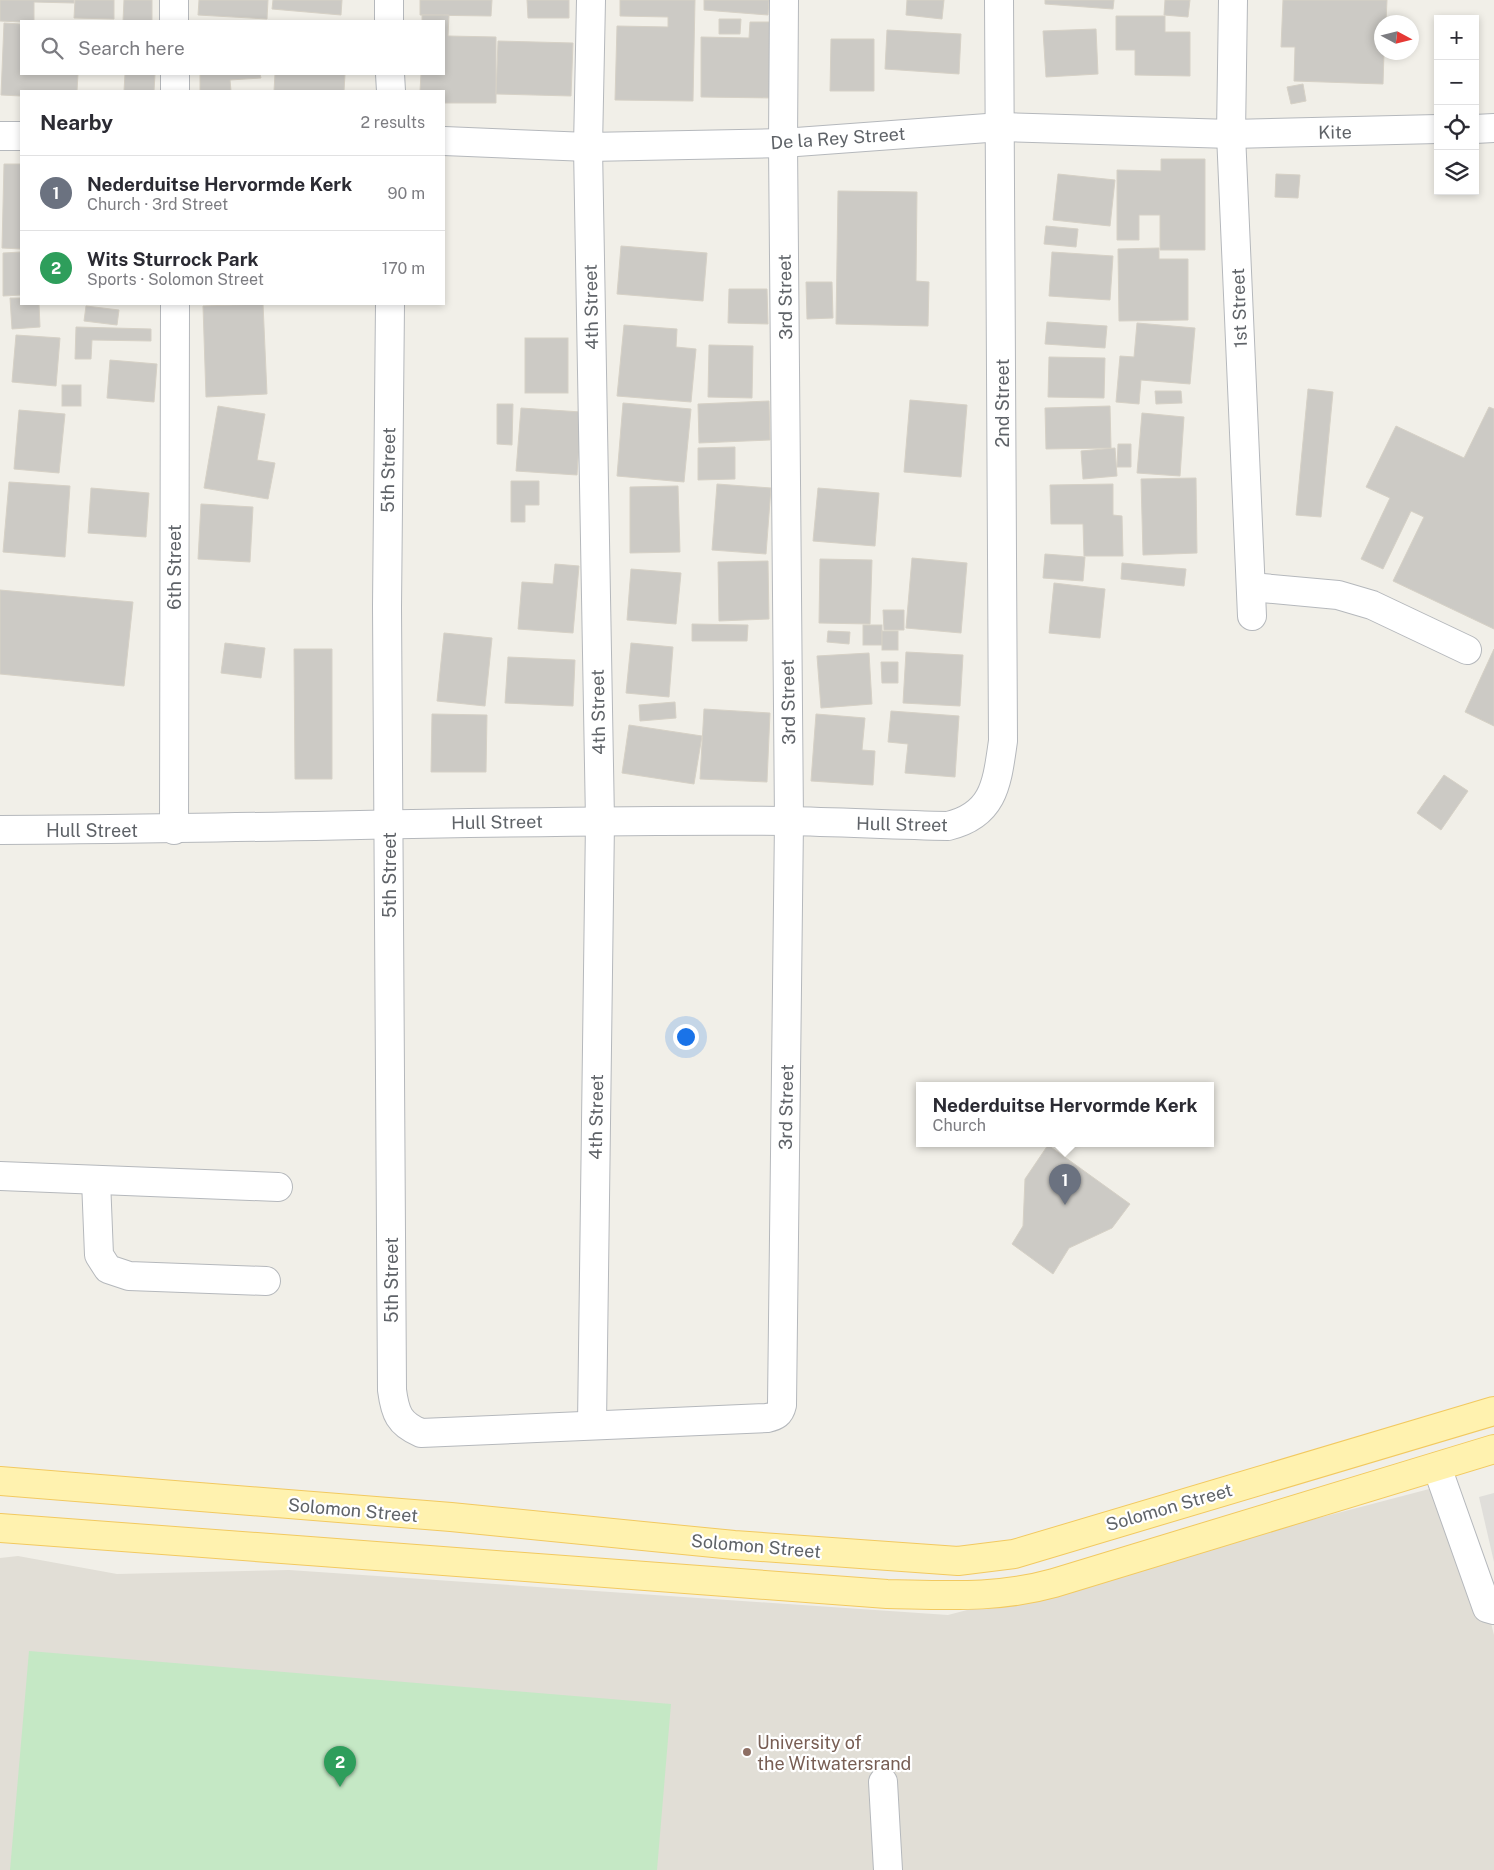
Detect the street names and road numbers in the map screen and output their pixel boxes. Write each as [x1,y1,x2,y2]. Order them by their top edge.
street label: Kite [1318,121,1352,143]
street label: De la Rey Street [770,123,906,153]
street label: 3rd Street [774,254,796,340]
street label: 4th Street [580,264,602,350]
street label: 1st Street [1227,268,1251,348]
street label: 2nd Street [992,359,1013,447]
street label: 5th Street [377,427,399,513]
street label: 6th Street [164,524,185,610]
street label: 3rd Street [777,659,799,745]
street label: 4th Street [587,669,609,755]
street label: Hull Street [451,811,543,833]
street label: Hull Street [856,813,948,835]
street label: Hull Street [46,820,138,841]
street label: 5th Street [379,832,400,918]
street label: 3rd Street [775,1064,797,1150]
street label: 4th Street [585,1074,607,1160]
street label: 5th Street [381,1237,402,1323]
street label: Solomon Street [1103,1479,1235,1535]
street label: Solomon Street [287,1494,419,1526]
street label: Solomon Street [690,1530,822,1562]

